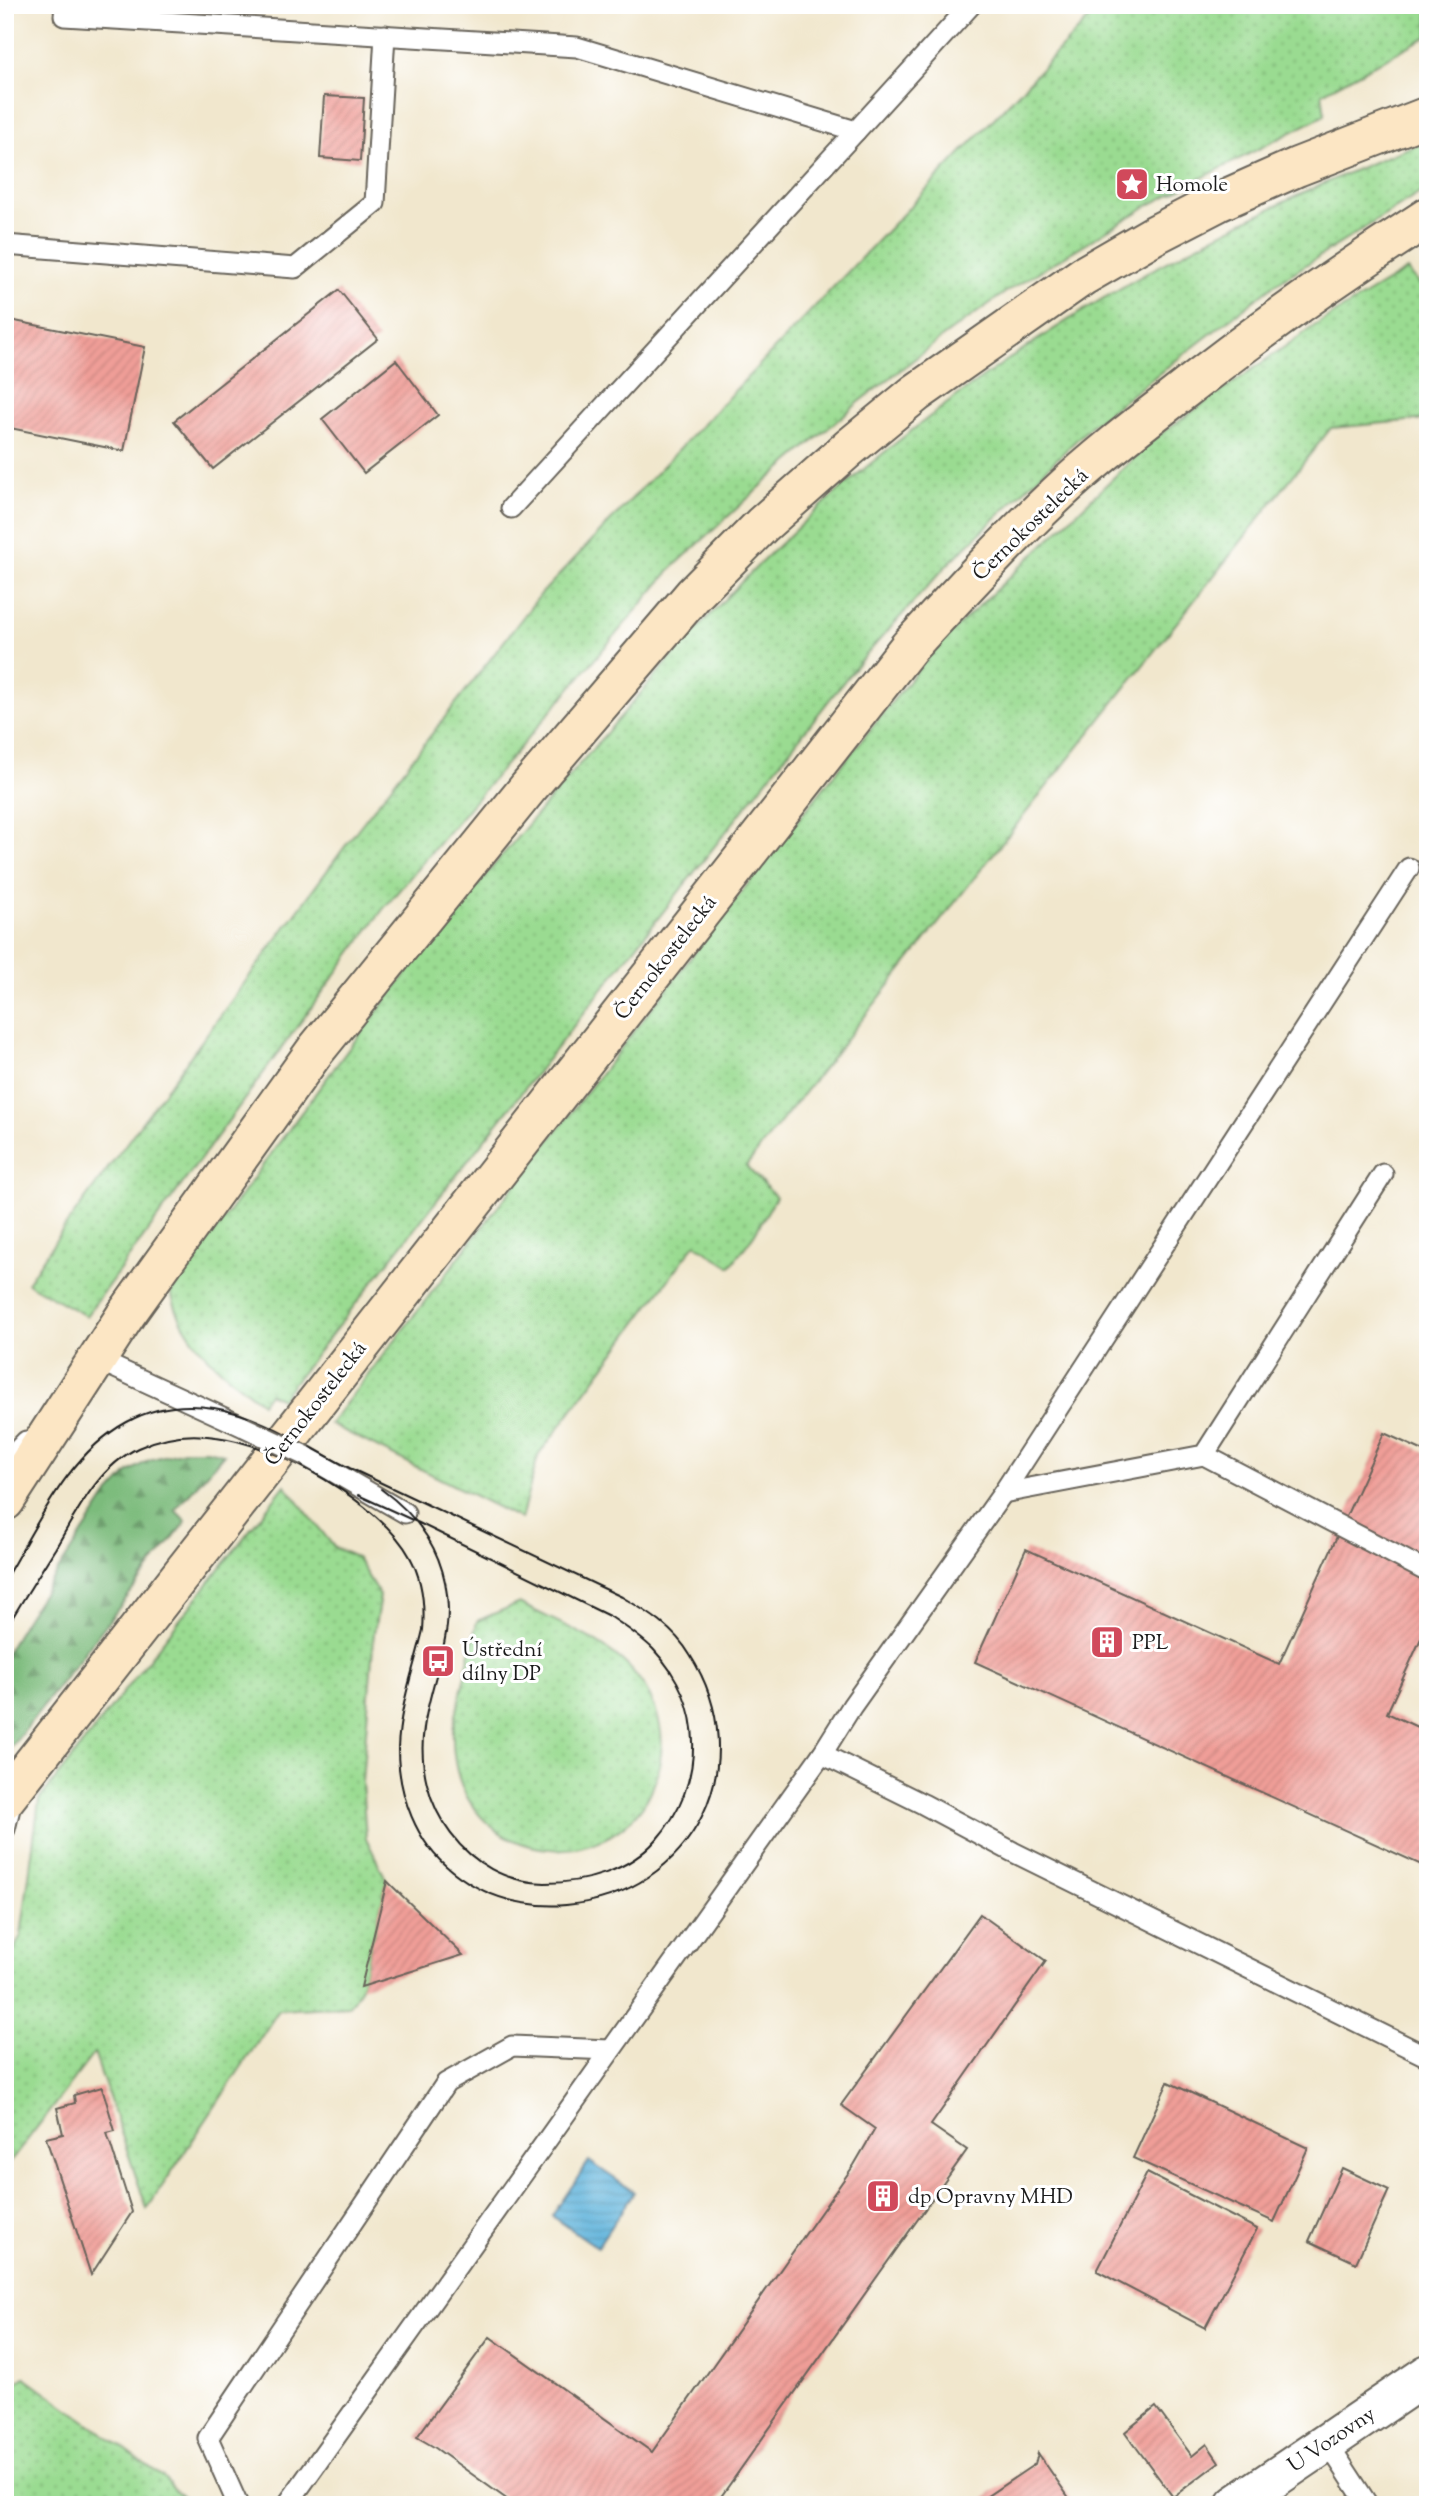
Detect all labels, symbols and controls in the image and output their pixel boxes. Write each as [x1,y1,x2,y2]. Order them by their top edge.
place icon: Homole [1113,165,1151,203]
place label: Homole [1156,171,1228,201]
street label: Černokostelecká [967,462,1096,589]
street label: Černokostelecká [608,889,725,1027]
street label: Černokostelecká [258,1335,375,1473]
building icon: PPL [1088,1623,1126,1661]
place label: PPL [1132,1629,1169,1659]
place label: Ústřední dílny DP [462,1636,542,1690]
bus stop icon: Ústřední dílny DP [419,1642,457,1680]
building icon: dp Opravny MHD [864,2177,902,2215]
place label: dp Opravny MHD [908,2183,1073,2213]
street label: U Vozovny [1282,2400,1382,2481]

